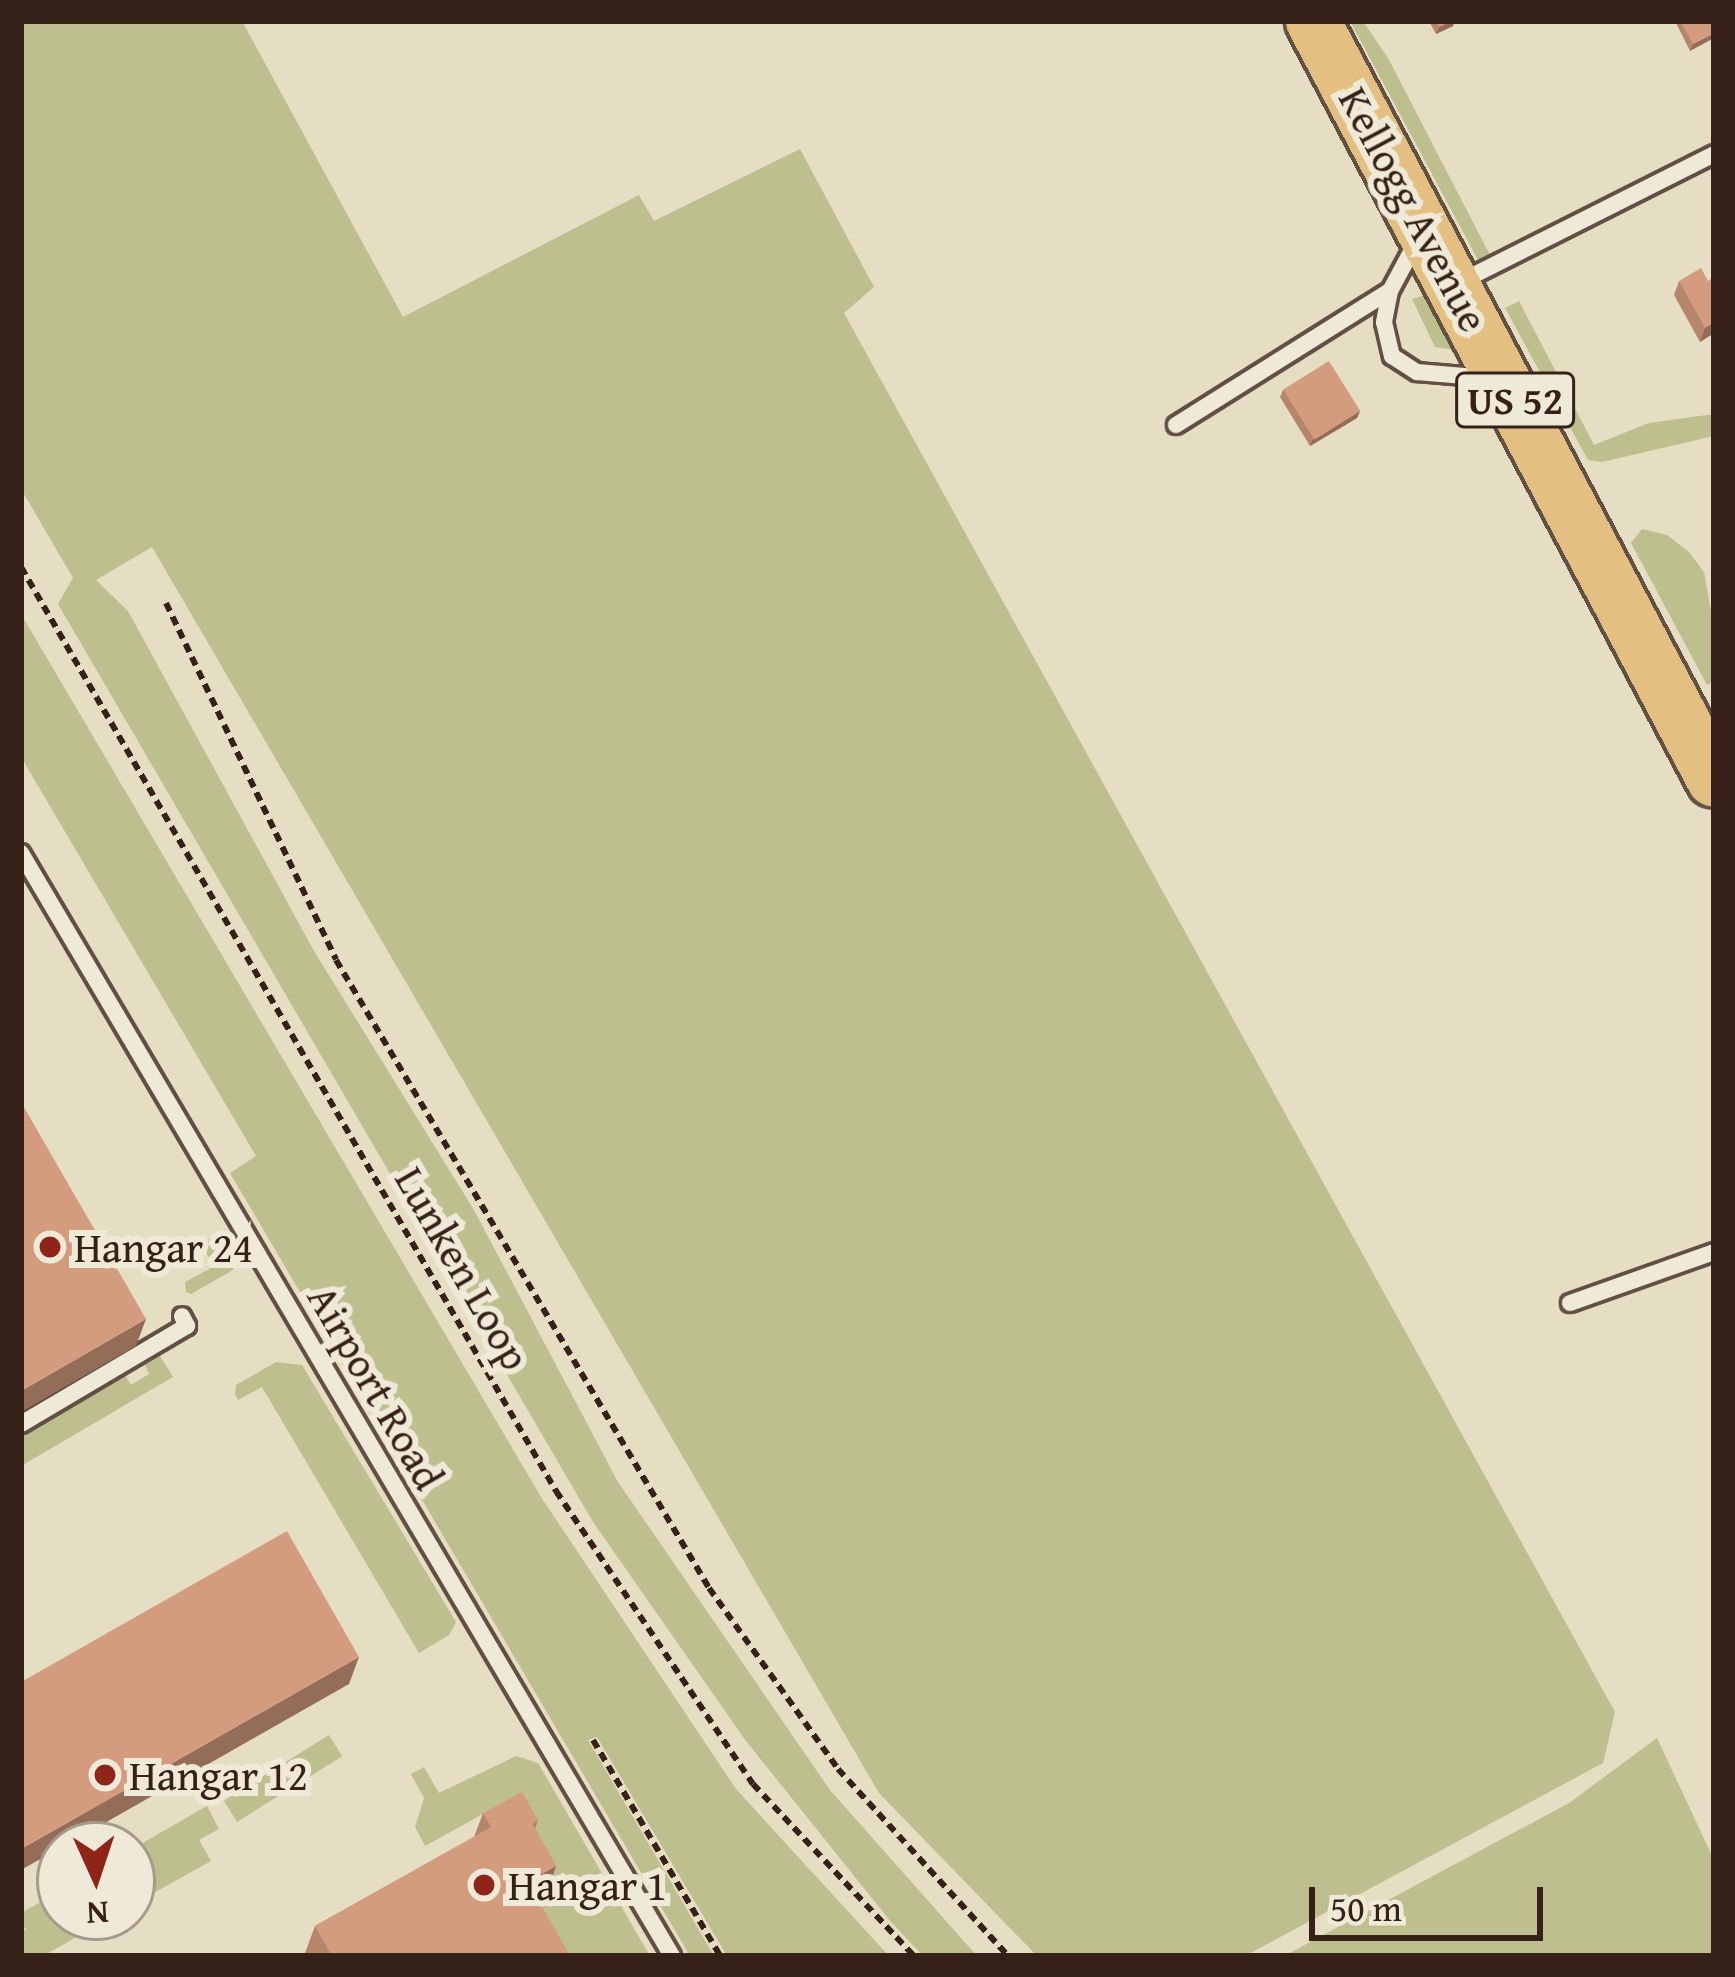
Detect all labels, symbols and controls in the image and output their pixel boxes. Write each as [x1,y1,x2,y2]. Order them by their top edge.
street label: Kellogg Avenue [1328,78,1500,340]
road number: US 52 [1455,367,1575,433]
street label: Lunken Loop [385,1158,541,1378]
place label: Hangar 24 [74,1222,253,1272]
marker: Hangar 24 [37,1234,63,1260]
street label: Airport Road [297,1276,455,1498]
place label: Hangar 12 [129,1750,308,1800]
marker: Hangar 12 [92,1762,118,1788]
north arrow [36,1821,156,1941]
place label: Hangar 1 [508,1860,667,1910]
scale bar [1315,1863,1549,1937]
marker: Hangar 1 [471,1872,497,1898]
text: 50 m [1330,1881,1402,1934]
text: N [85,1889,110,1938]

